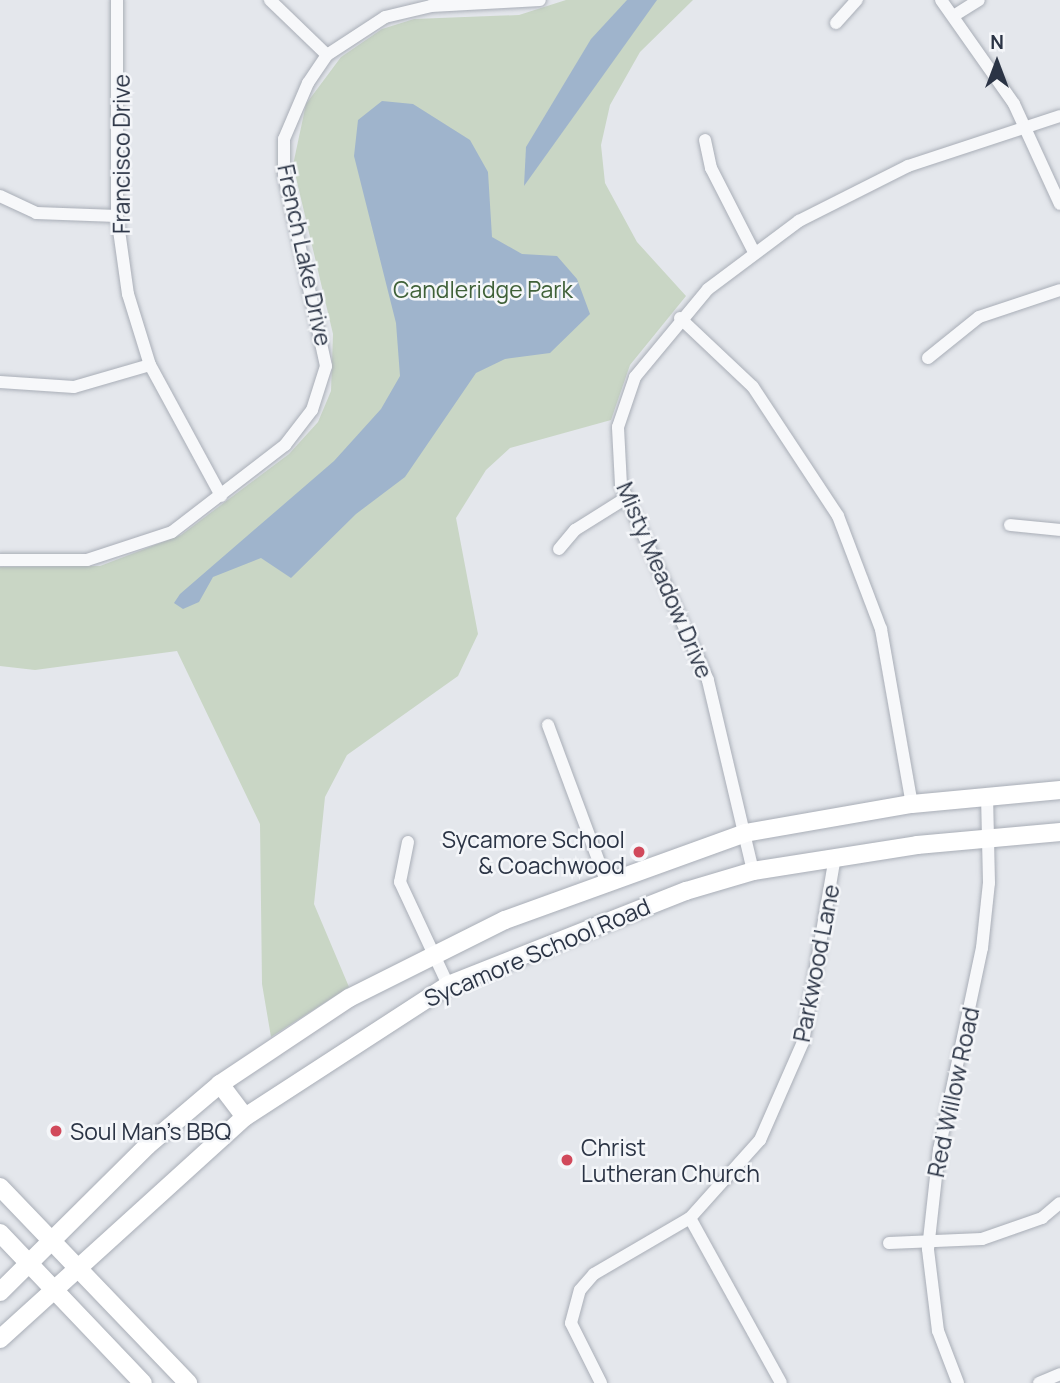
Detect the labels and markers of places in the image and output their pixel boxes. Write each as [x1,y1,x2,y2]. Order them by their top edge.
place label: Sycamore School & Coachwood [442,825,625,879]
marker: Sycamore School & Coachwood [631,844,647,860]
place label: Soul Man's BBQ [70,1117,231,1145]
marker: Soul Man's BBQ [48,1123,64,1139]
place label: Christ Lutheran Church [581,1133,760,1187]
marker: Christ Lutheran Church [559,1152,575,1168]

